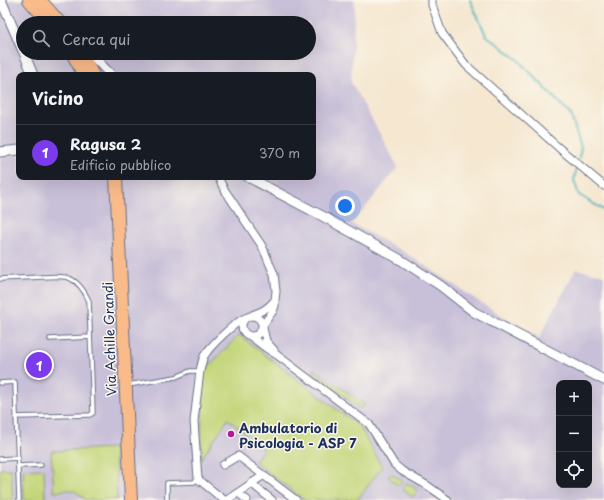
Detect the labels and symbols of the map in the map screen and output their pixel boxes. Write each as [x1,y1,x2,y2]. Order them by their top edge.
your location [335,196,355,216]
street label: Via Achille Grandi [98,281,120,397]
pin: 1 [26,350,52,380]
place label: Ambulatorio di Psicologia - ASP 7 [239,418,357,452]
marker: Ambulatorio di Psicologia - ASP 7 [226,429,236,439]

